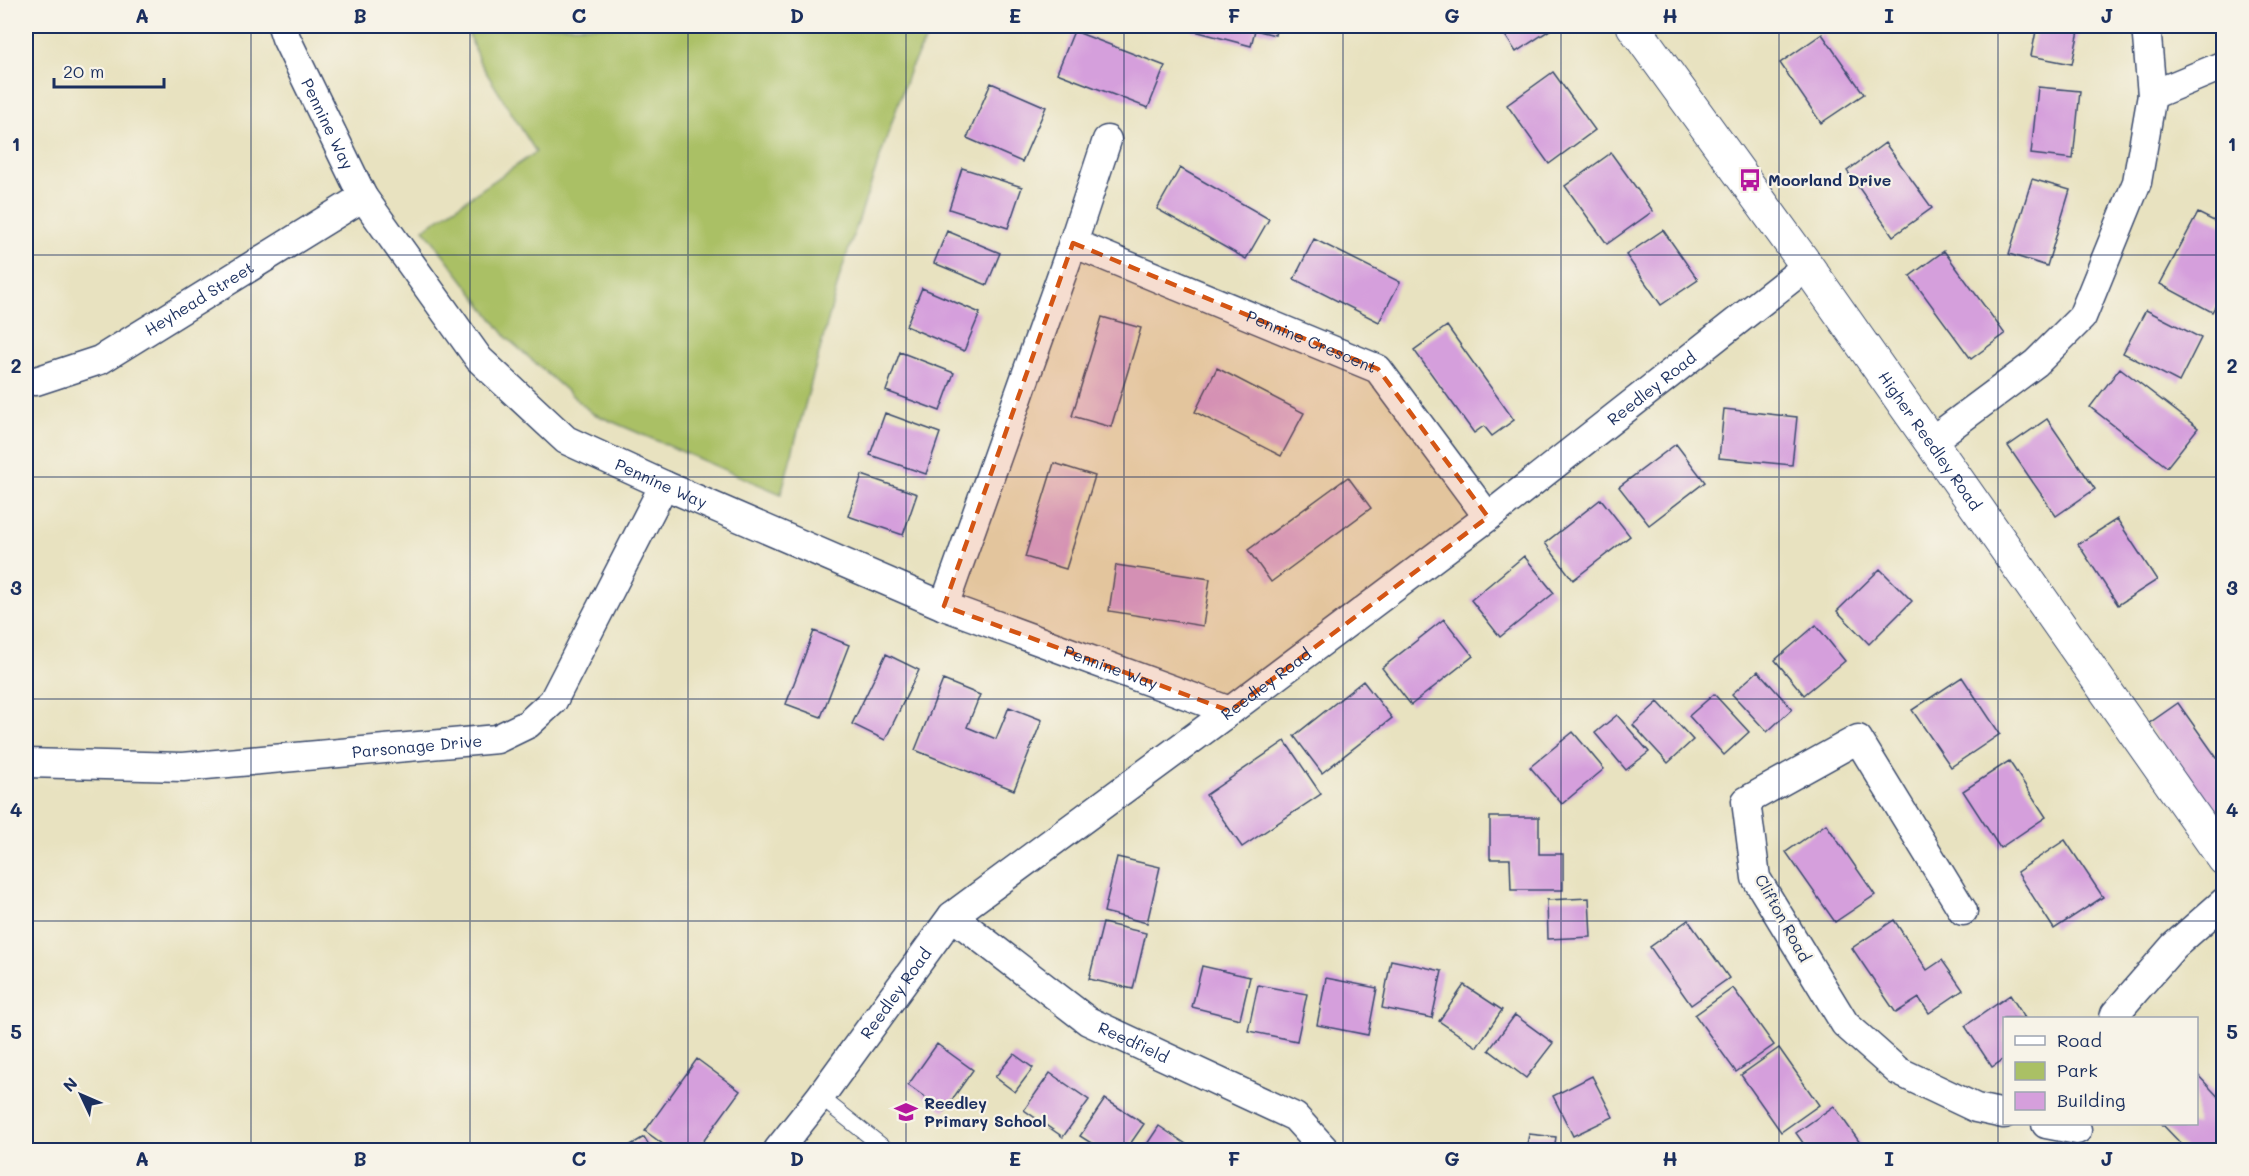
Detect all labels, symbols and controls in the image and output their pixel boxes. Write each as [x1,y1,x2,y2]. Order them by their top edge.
text: A [135,2,149,28]
text: B [353,2,367,28]
text: C [572,2,587,28]
text: D [790,2,804,28]
text: E [1009,2,1021,28]
text: F [1228,2,1241,28]
text: G [1444,2,1460,28]
text: H [1662,2,1678,28]
text: I [1884,2,1894,28]
text: J [2100,2,2114,28]
scale bar [54,51,164,89]
text: 20 m [63,59,104,83]
street label: Pennine Way [297,75,359,173]
text: 1 [12,130,20,156]
text: 1 [2228,130,2236,156]
bus stop icon: Moorland Drive [1737,167,1763,193]
place label: Moorland Drive [1768,169,1891,190]
street label: Heyhead Street [140,256,257,340]
street label: Pennine Crescent [1244,305,1380,377]
street label: Reedley Road [1603,346,1700,429]
text: 2 [10,352,22,378]
text: 2 [2226,352,2238,378]
street label: Higher Reedley Road [1874,367,1986,514]
street label: Pennine Way [612,453,711,512]
text: 3 [10,574,22,600]
text: 3 [2226,574,2238,600]
street label: Pennine Way [1061,640,1161,694]
street label: Reedley Road [1216,643,1315,724]
street label: Parsonage Drive [351,729,483,762]
text: 4 [10,796,23,822]
text: 4 [2226,796,2239,822]
street label: Clifton Road [1751,870,1816,965]
street label: Reedley Road [855,943,935,1043]
street label: Reedfield [1095,1016,1172,1067]
legend [2003,1017,2198,1125]
text: 5 [10,1018,22,1044]
text: 5 [2226,1018,2238,1044]
text: Road [2057,1028,2102,1052]
text: Park [2057,1058,2098,1082]
north arrow [51,1065,111,1125]
text: N [58,1073,82,1096]
text: Building [2057,1088,2125,1112]
place label: Reedley Primary School [924,1092,1047,1131]
school or university icon: Reedley Primary School [893,1099,919,1125]
text: A [135,1145,149,1171]
text: B [353,1145,367,1171]
text: C [572,1145,587,1171]
text: D [790,1145,804,1171]
text: E [1009,1145,1021,1171]
text: F [1228,1145,1241,1171]
text: G [1444,1145,1460,1171]
text: H [1662,1145,1678,1171]
text: I [1884,1145,1894,1171]
text: J [2100,1145,2114,1171]

